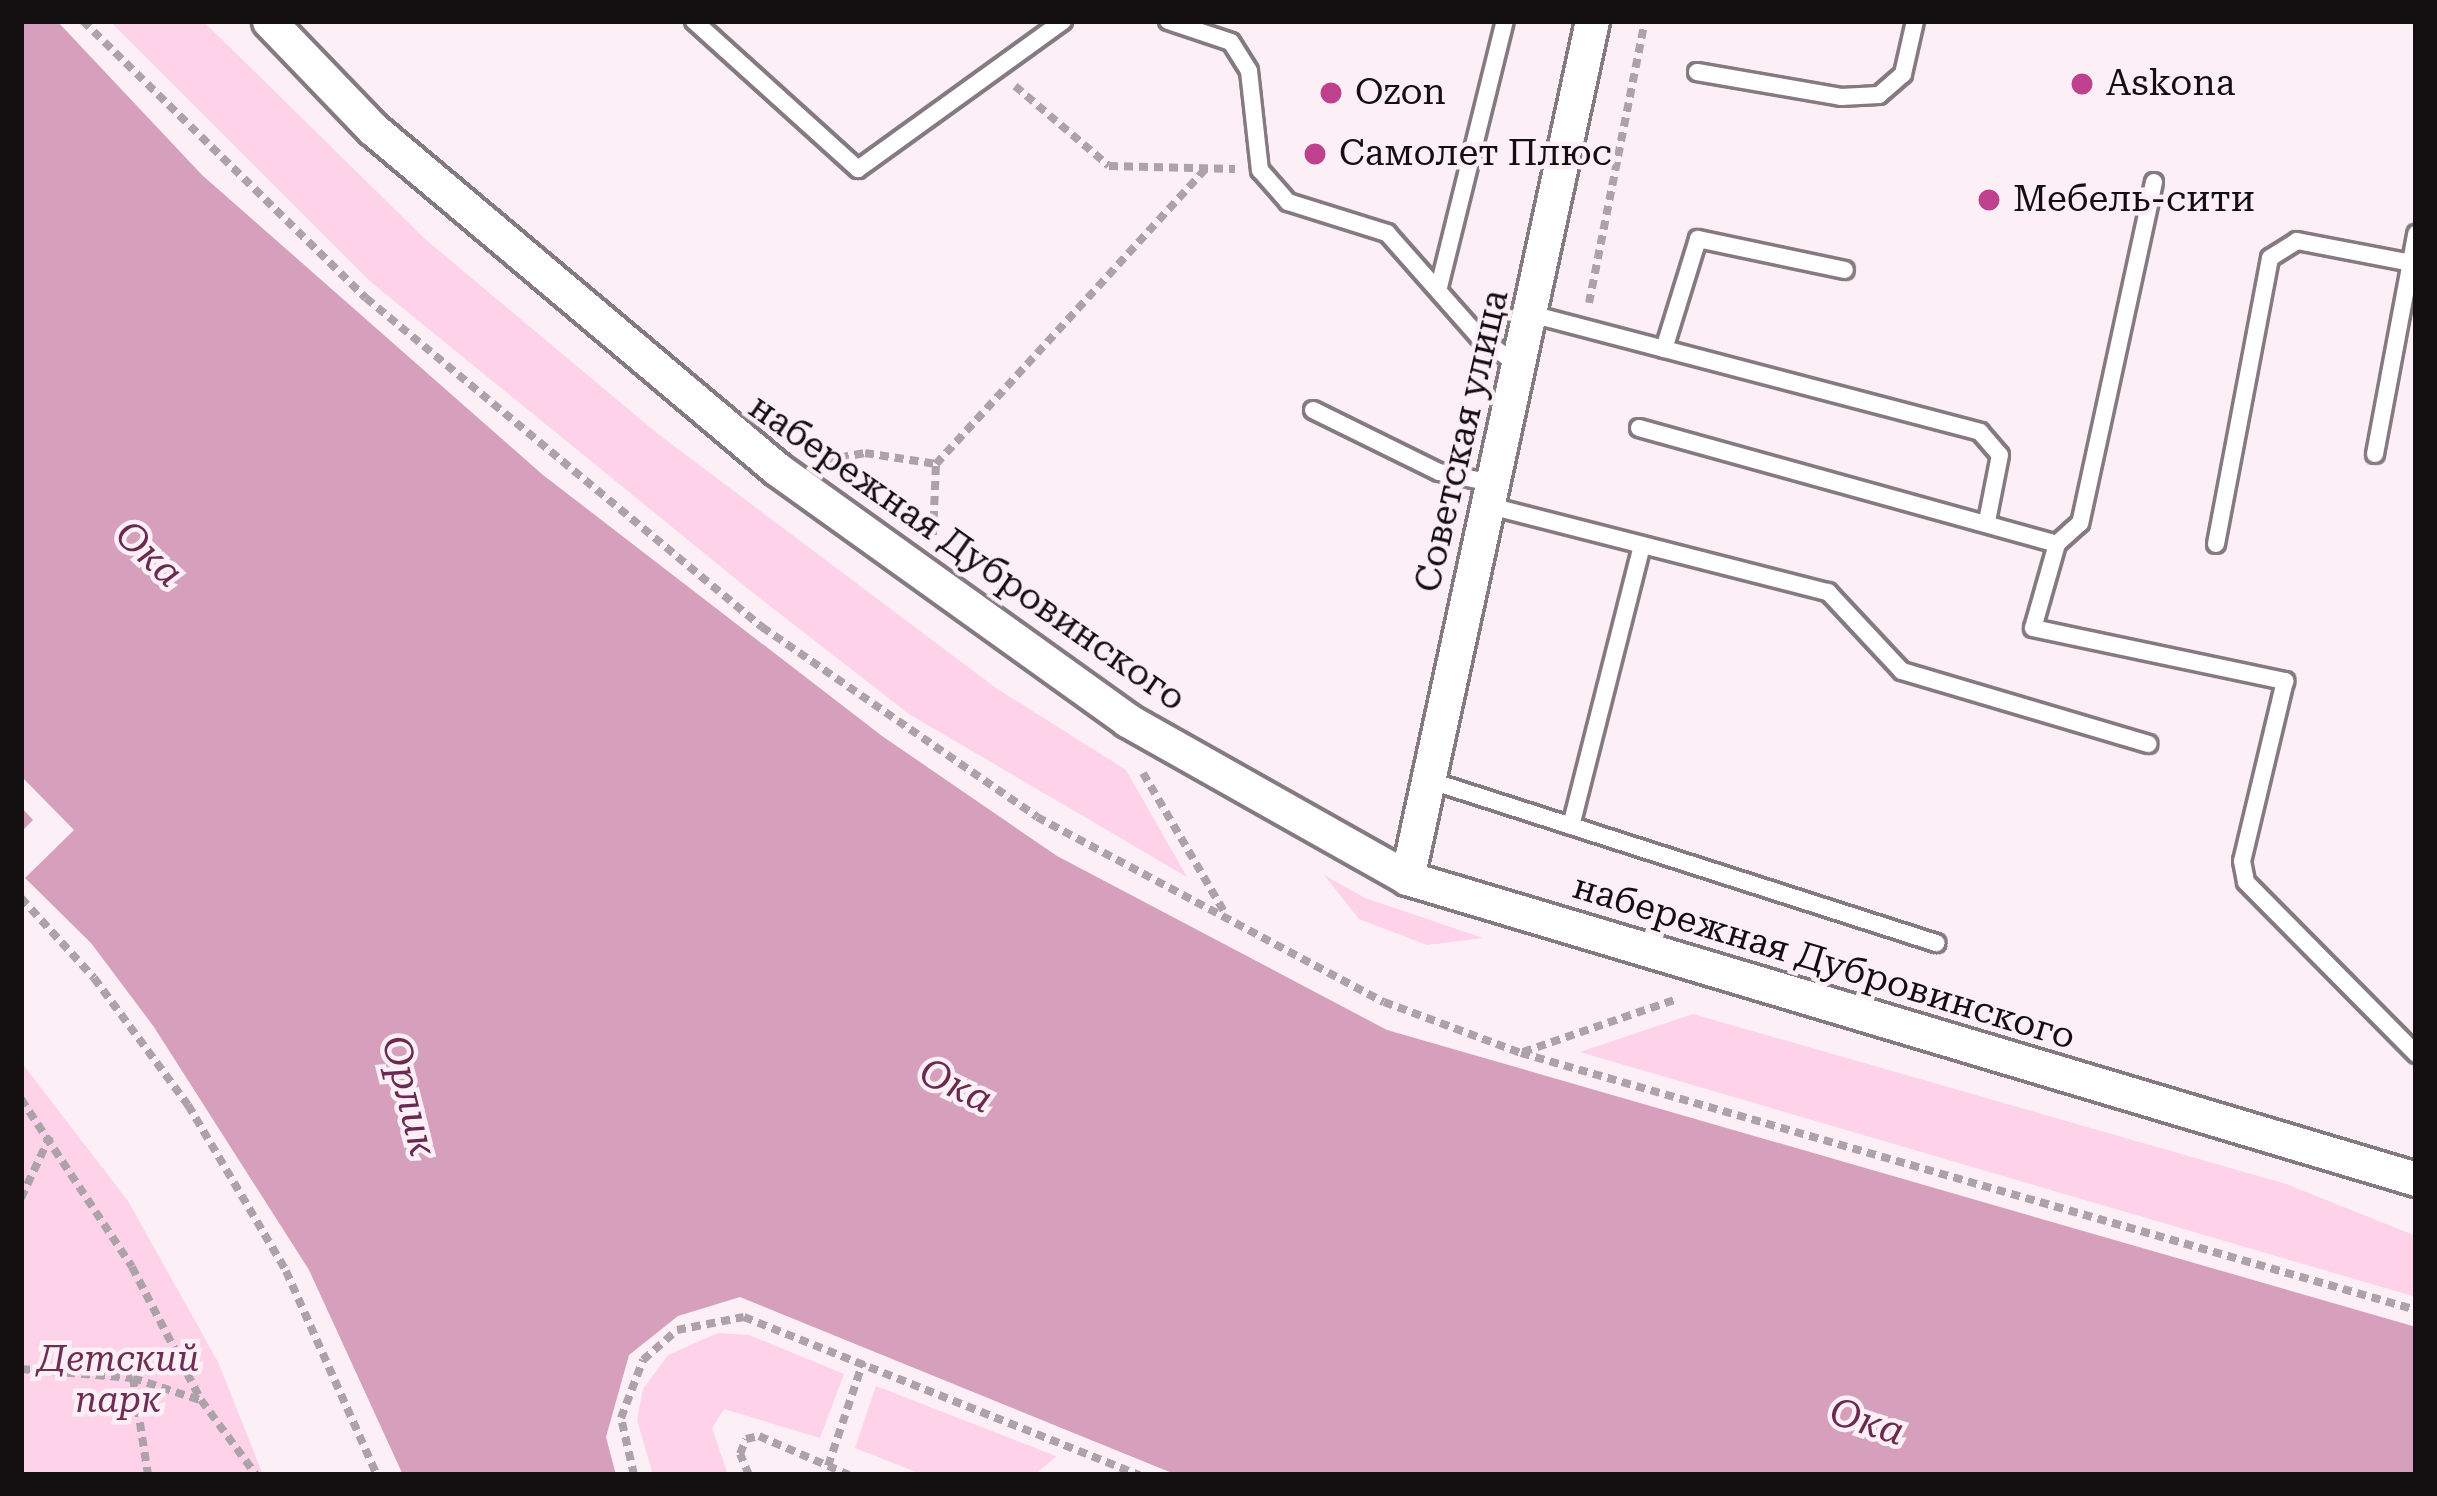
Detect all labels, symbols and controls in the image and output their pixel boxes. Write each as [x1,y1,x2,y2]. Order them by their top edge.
place label: Askona [2106,62,2235,106]
place label: Ozon [1355,71,1446,115]
marker: Askona [2069,71,2095,97]
marker: Ozon [1318,80,1344,106]
place label: Самолет Плюс [1339,132,1612,176]
marker: Самолет Плюс [1302,141,1328,167]
place label: Мебель-сити [2013,178,2255,222]
marker: Мебель-сити [1976,187,2002,213]
street label: Советская улица [1406,286,1518,596]
street label: набережная Дубровинского [741,385,1193,721]
water label: Ока [105,511,193,597]
street label: набережная Дубровинского [1568,865,2080,1059]
water label: Орлик [372,1031,446,1161]
water label: Ока [912,1048,1000,1124]
park label: Детский парк [37,1337,199,1422]
water label: Ока [1824,1388,1910,1456]

